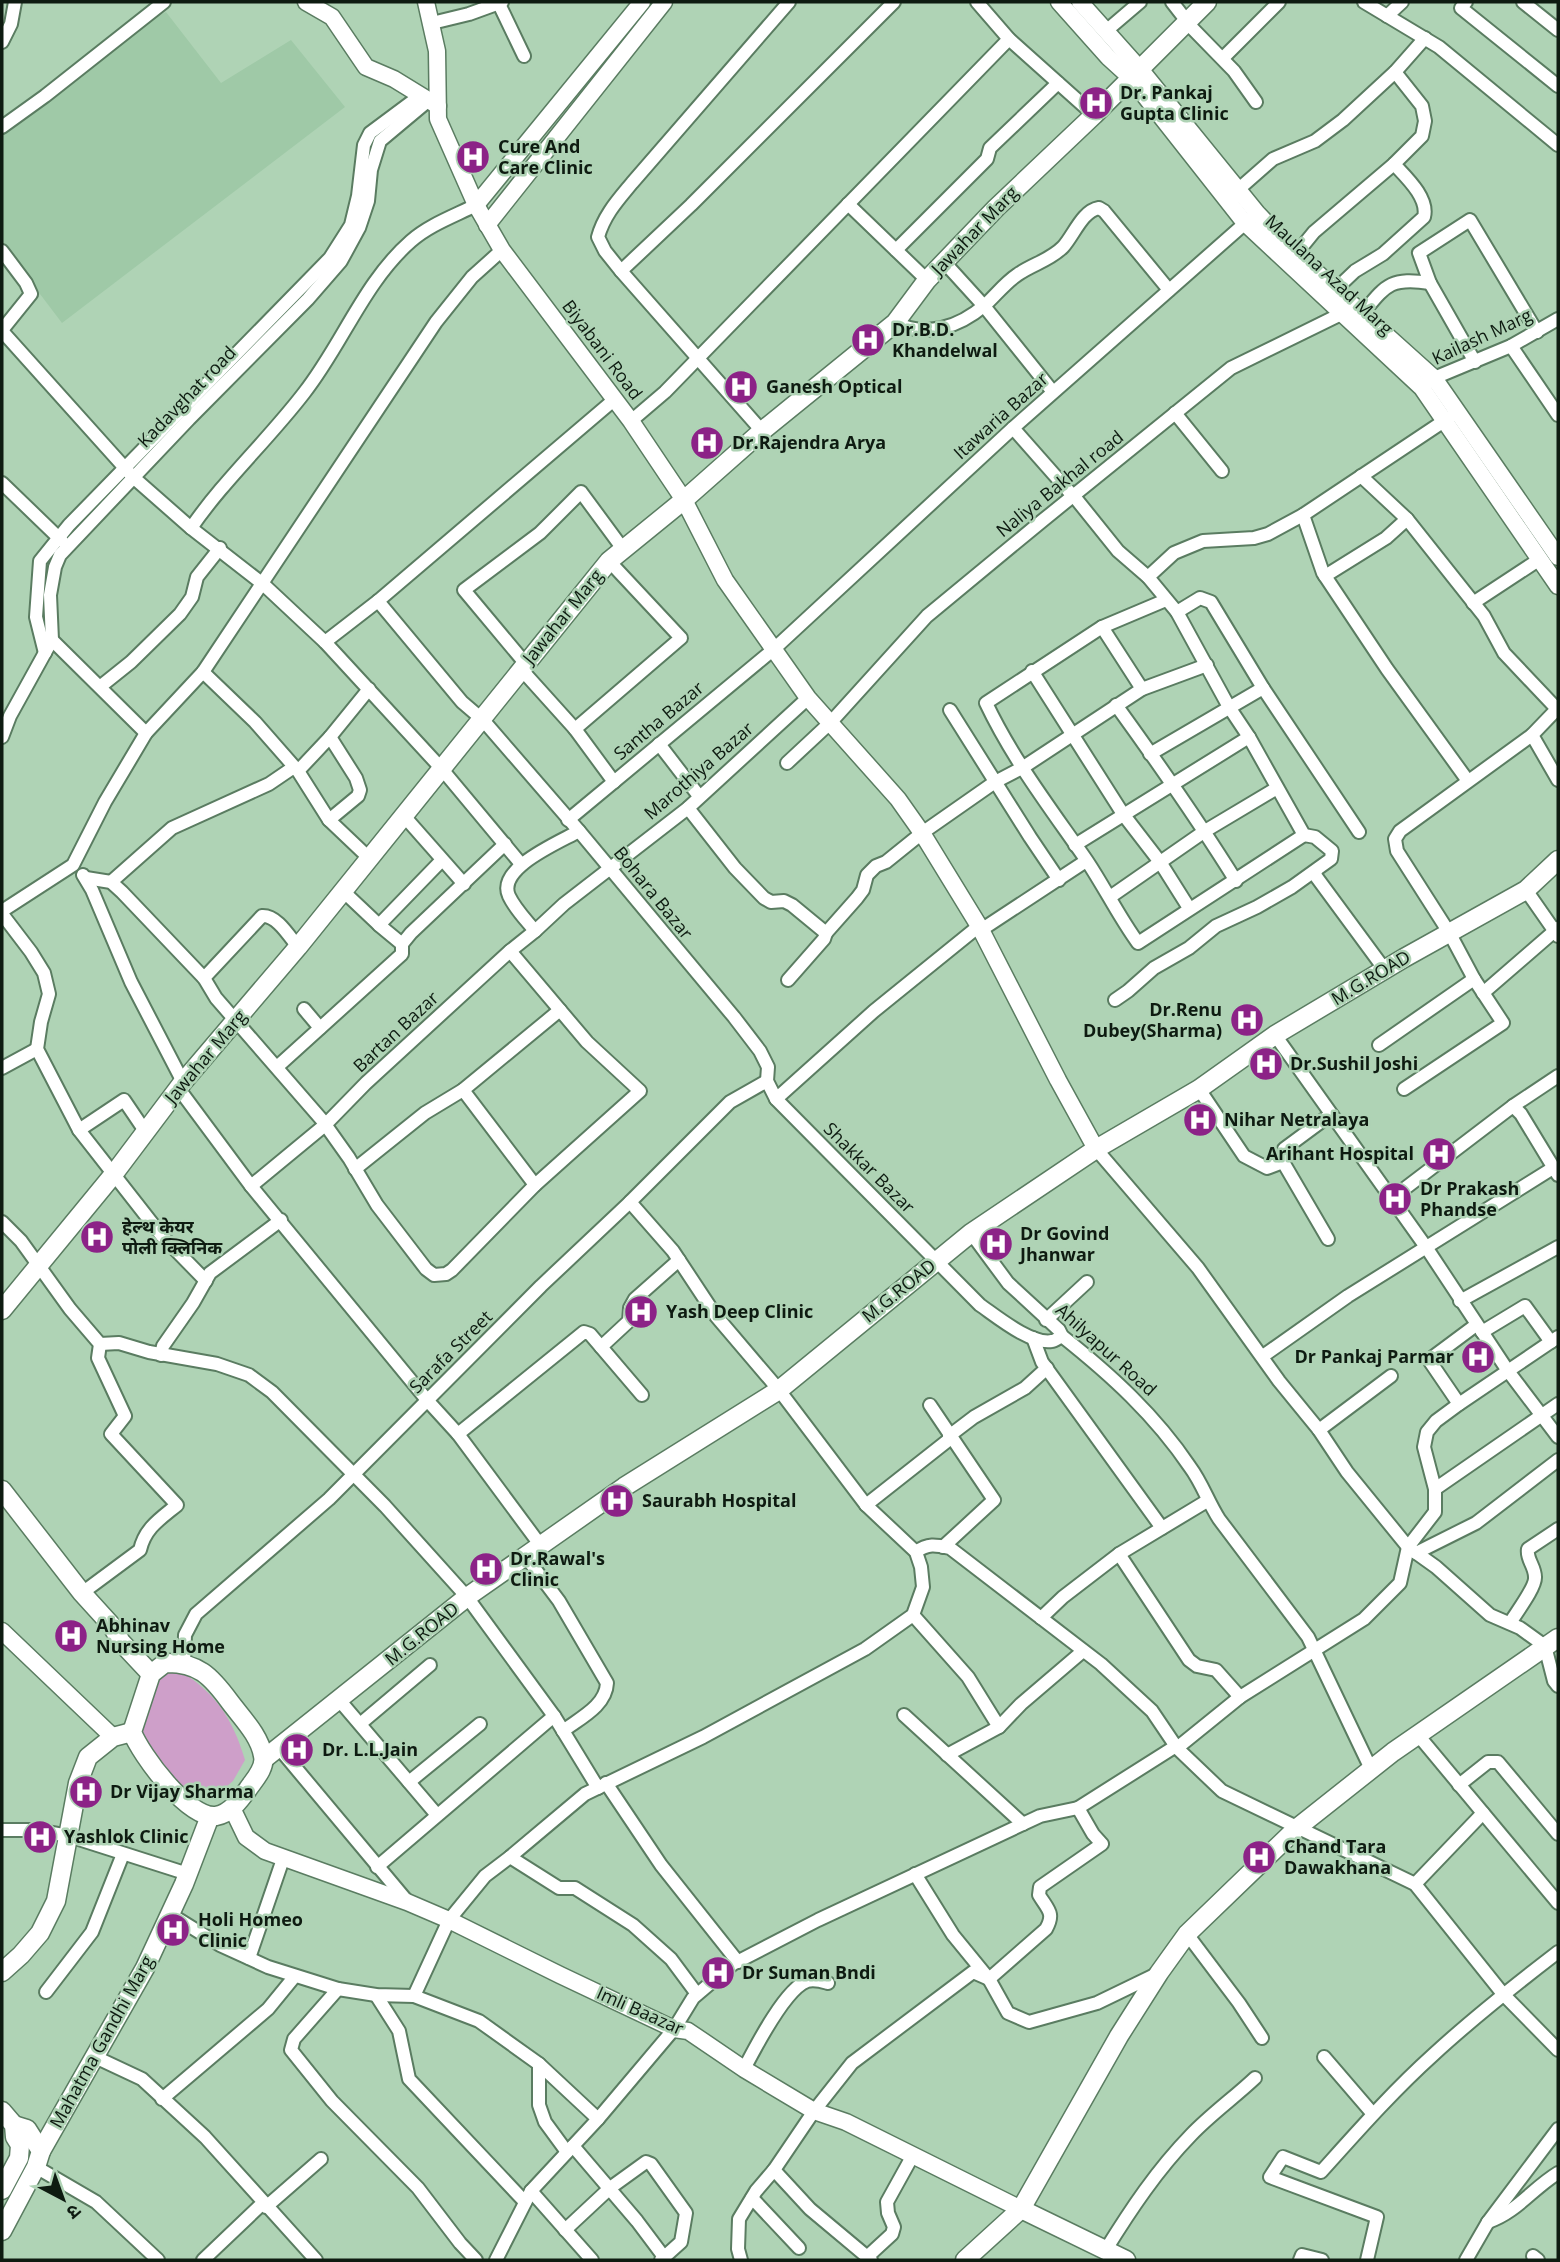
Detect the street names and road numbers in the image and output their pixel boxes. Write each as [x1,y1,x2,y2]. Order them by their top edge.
street label: Jawahar Marg [924,180,1023,282]
street label: Maulana Azad Marg [1261,209,1399,340]
street label: Biyabani Road [557,294,648,404]
street label: Kailash Marg [1428,302,1536,370]
street label: Kadavghat road [132,340,241,452]
street label: Itawaria Bazar [948,366,1053,464]
street label: Naliya Bakhal road [991,425,1128,542]
street label: Jawahar Marg [515,564,608,670]
street label: Santha Bazar [608,675,709,765]
street label: Marothiya Bazar [639,716,759,824]
street label: Bohara Bazar [609,841,699,944]
street label: M.G.ROAD [1326,944,1415,1010]
street label: Bartan Bazar [347,985,444,1077]
street label: Jawahar Marg [158,1004,252,1110]
street label: Shakkar Bazar [819,1117,921,1218]
street label: M.G.ROAD [857,1253,940,1327]
street label: Ahilyapur Road [1051,1298,1162,1401]
street label: Sarafa Street [404,1305,497,1398]
street label: M.G.ROAD [380,1596,463,1670]
street label: Mahatma Gandhi Marg [44,1951,159,2132]
street label: Imli Baazar [593,1980,688,2040]

